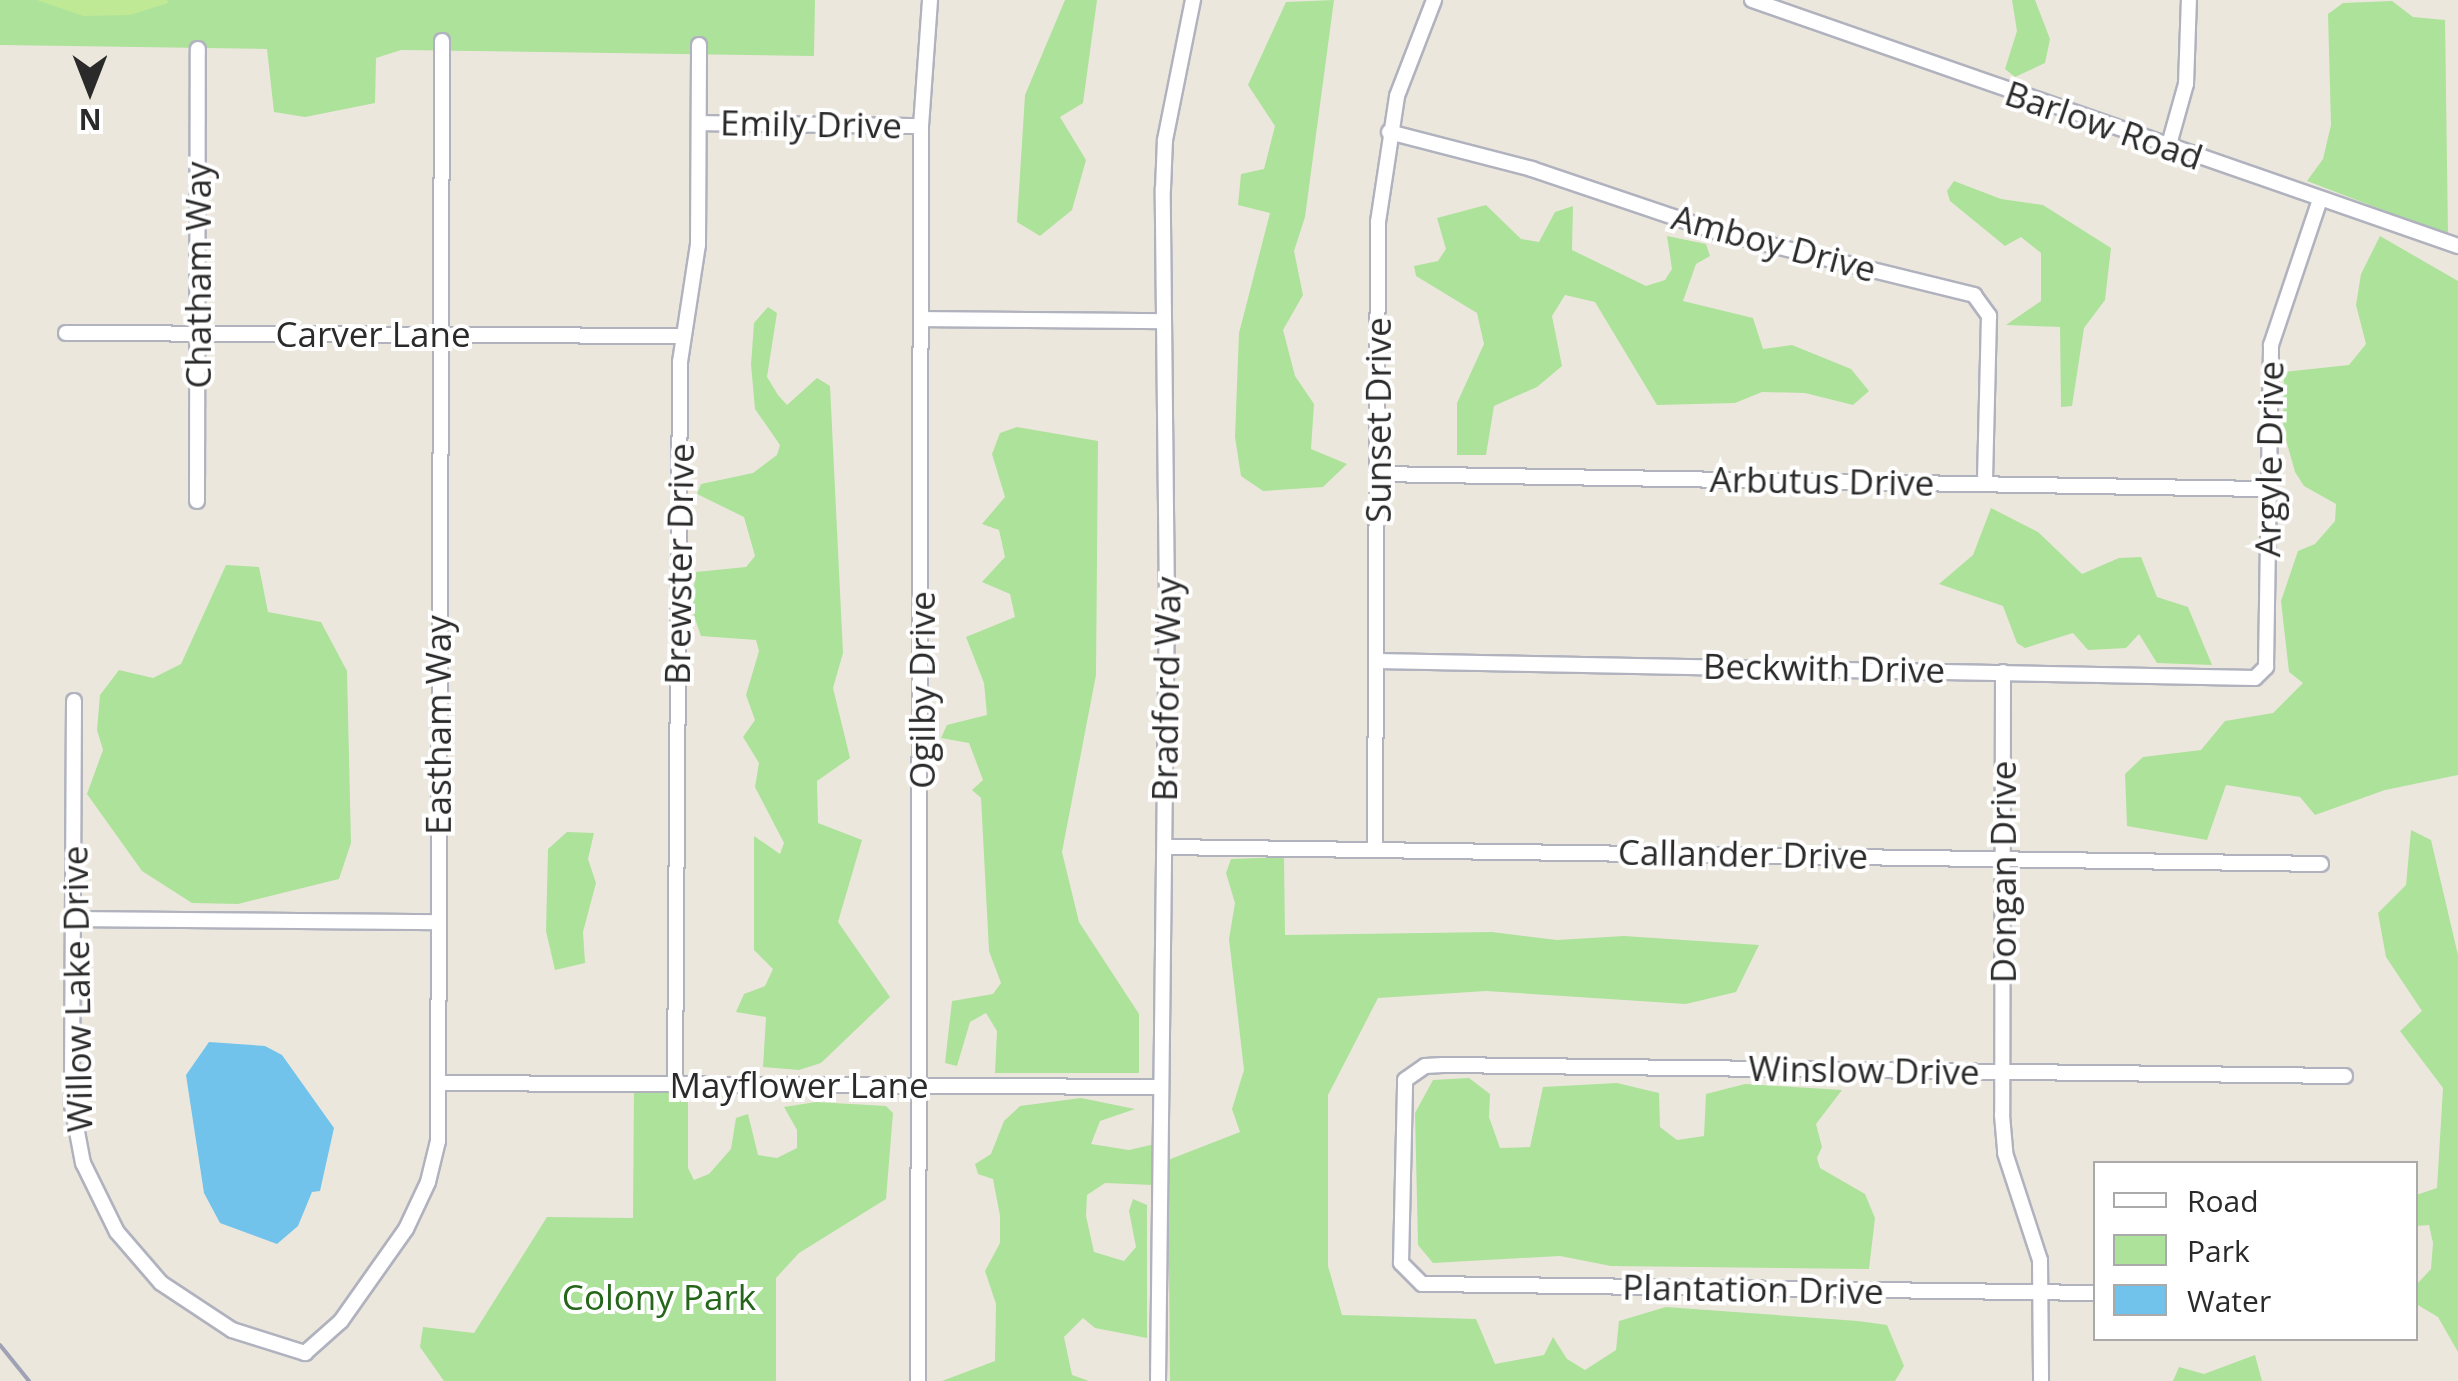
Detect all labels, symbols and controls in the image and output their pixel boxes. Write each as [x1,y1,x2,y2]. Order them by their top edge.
north arrow [40,40,140,140]
street label: Barlow Road [2000,72,2208,178]
text: N [79,101,101,139]
street label: Emily Drive [720,101,902,147]
street label: Chatham Way [177,161,219,389]
street label: Amboy Drive [1667,196,1881,290]
street label: Carver Lane [275,313,471,355]
street label: Sunset Drive [1357,317,1399,523]
street label: Argyle Drive [2246,361,2292,557]
street label: Brewster Drive [656,443,702,685]
street label: Arbutus Drive [1709,458,1935,504]
street label: Bradford Way [1143,576,1189,802]
street label: Ogilby Drive [901,591,943,789]
street label: Eastham Way [417,615,459,835]
street label: Beckwith Drive [1703,645,1945,691]
street label: Dongan Drive [1982,761,2024,983]
street label: Callander Drive [1618,831,1868,877]
street label: Willow Lake Drive [54,845,100,1133]
street label: Winslow Drive [1748,1047,1980,1093]
street label: Mayflower Lane [669,1064,929,1106]
legend [2093,1161,2418,1341]
text: Road [2187,1180,2259,1221]
text: Park [2187,1230,2250,1271]
street label: Plantation Drive [1622,1266,1884,1312]
park label: Colony Park [562,1276,756,1318]
text: Water [2187,1280,2271,1321]

